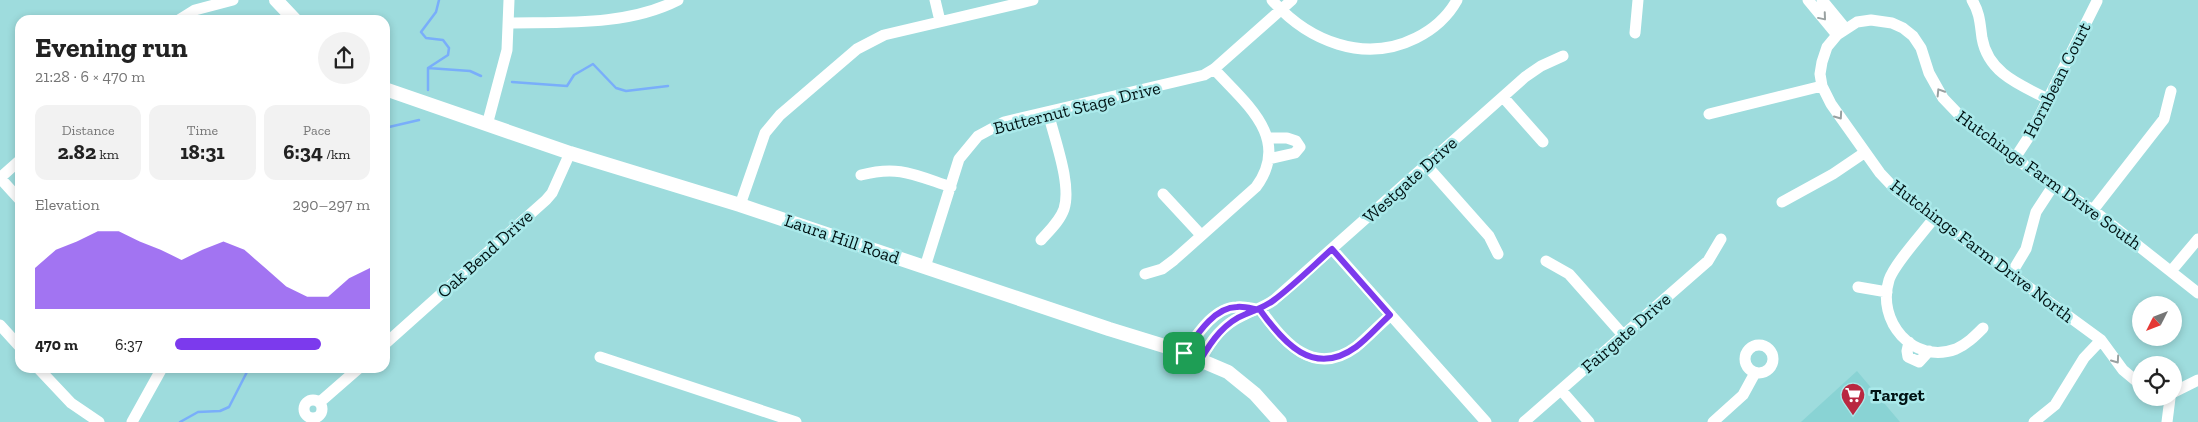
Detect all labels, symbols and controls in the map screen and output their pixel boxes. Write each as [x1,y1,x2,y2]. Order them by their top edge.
one-way arrow [1817,12,1826,21]
street label: Hornbean Court [2018,18,2096,141]
text: Evening run [35,31,188,64]
button: share [318,32,370,84]
text: 21:28 · 6 × 470 m [35,67,145,86]
street label: Butternut Stage Drive [991,77,1163,139]
one-way arrow [1936,88,1946,97]
street label: Hutchings Farm Drive South [1952,105,2146,255]
one-way arrow [1833,111,1842,120]
text: Distance [62,122,115,139]
text: Time [187,122,218,139]
text: Pace [303,122,331,139]
street label: Westgate Drive [1358,132,1462,228]
text: 2.82 [58,139,96,164]
text: 18:31 [180,139,225,164]
text: 6:34 [283,139,323,164]
text: km [96,146,119,163]
text: /km [323,146,350,163]
street label: Hutchings Farm Drive North [1886,175,2078,327]
text: Elevation [35,195,100,214]
text: 290–297 m [293,195,370,214]
street label: Oak Bend Drive [433,205,537,303]
street label: Laura Hill Road [782,209,902,269]
street label: Fairgate Drive [1577,288,1675,378]
north arrow [2132,296,2182,346]
map controls [2132,296,2182,406]
pin [1163,332,1205,374]
text: 470 m [35,335,78,354]
text: 6:37 [115,335,142,354]
icon: arrive [1170,339,1198,367]
one-way arrow [2110,354,2119,364]
button: locate [2132,356,2182,406]
supermarket icon: Target [1840,382,1866,416]
place label: Target [1870,384,1925,406]

